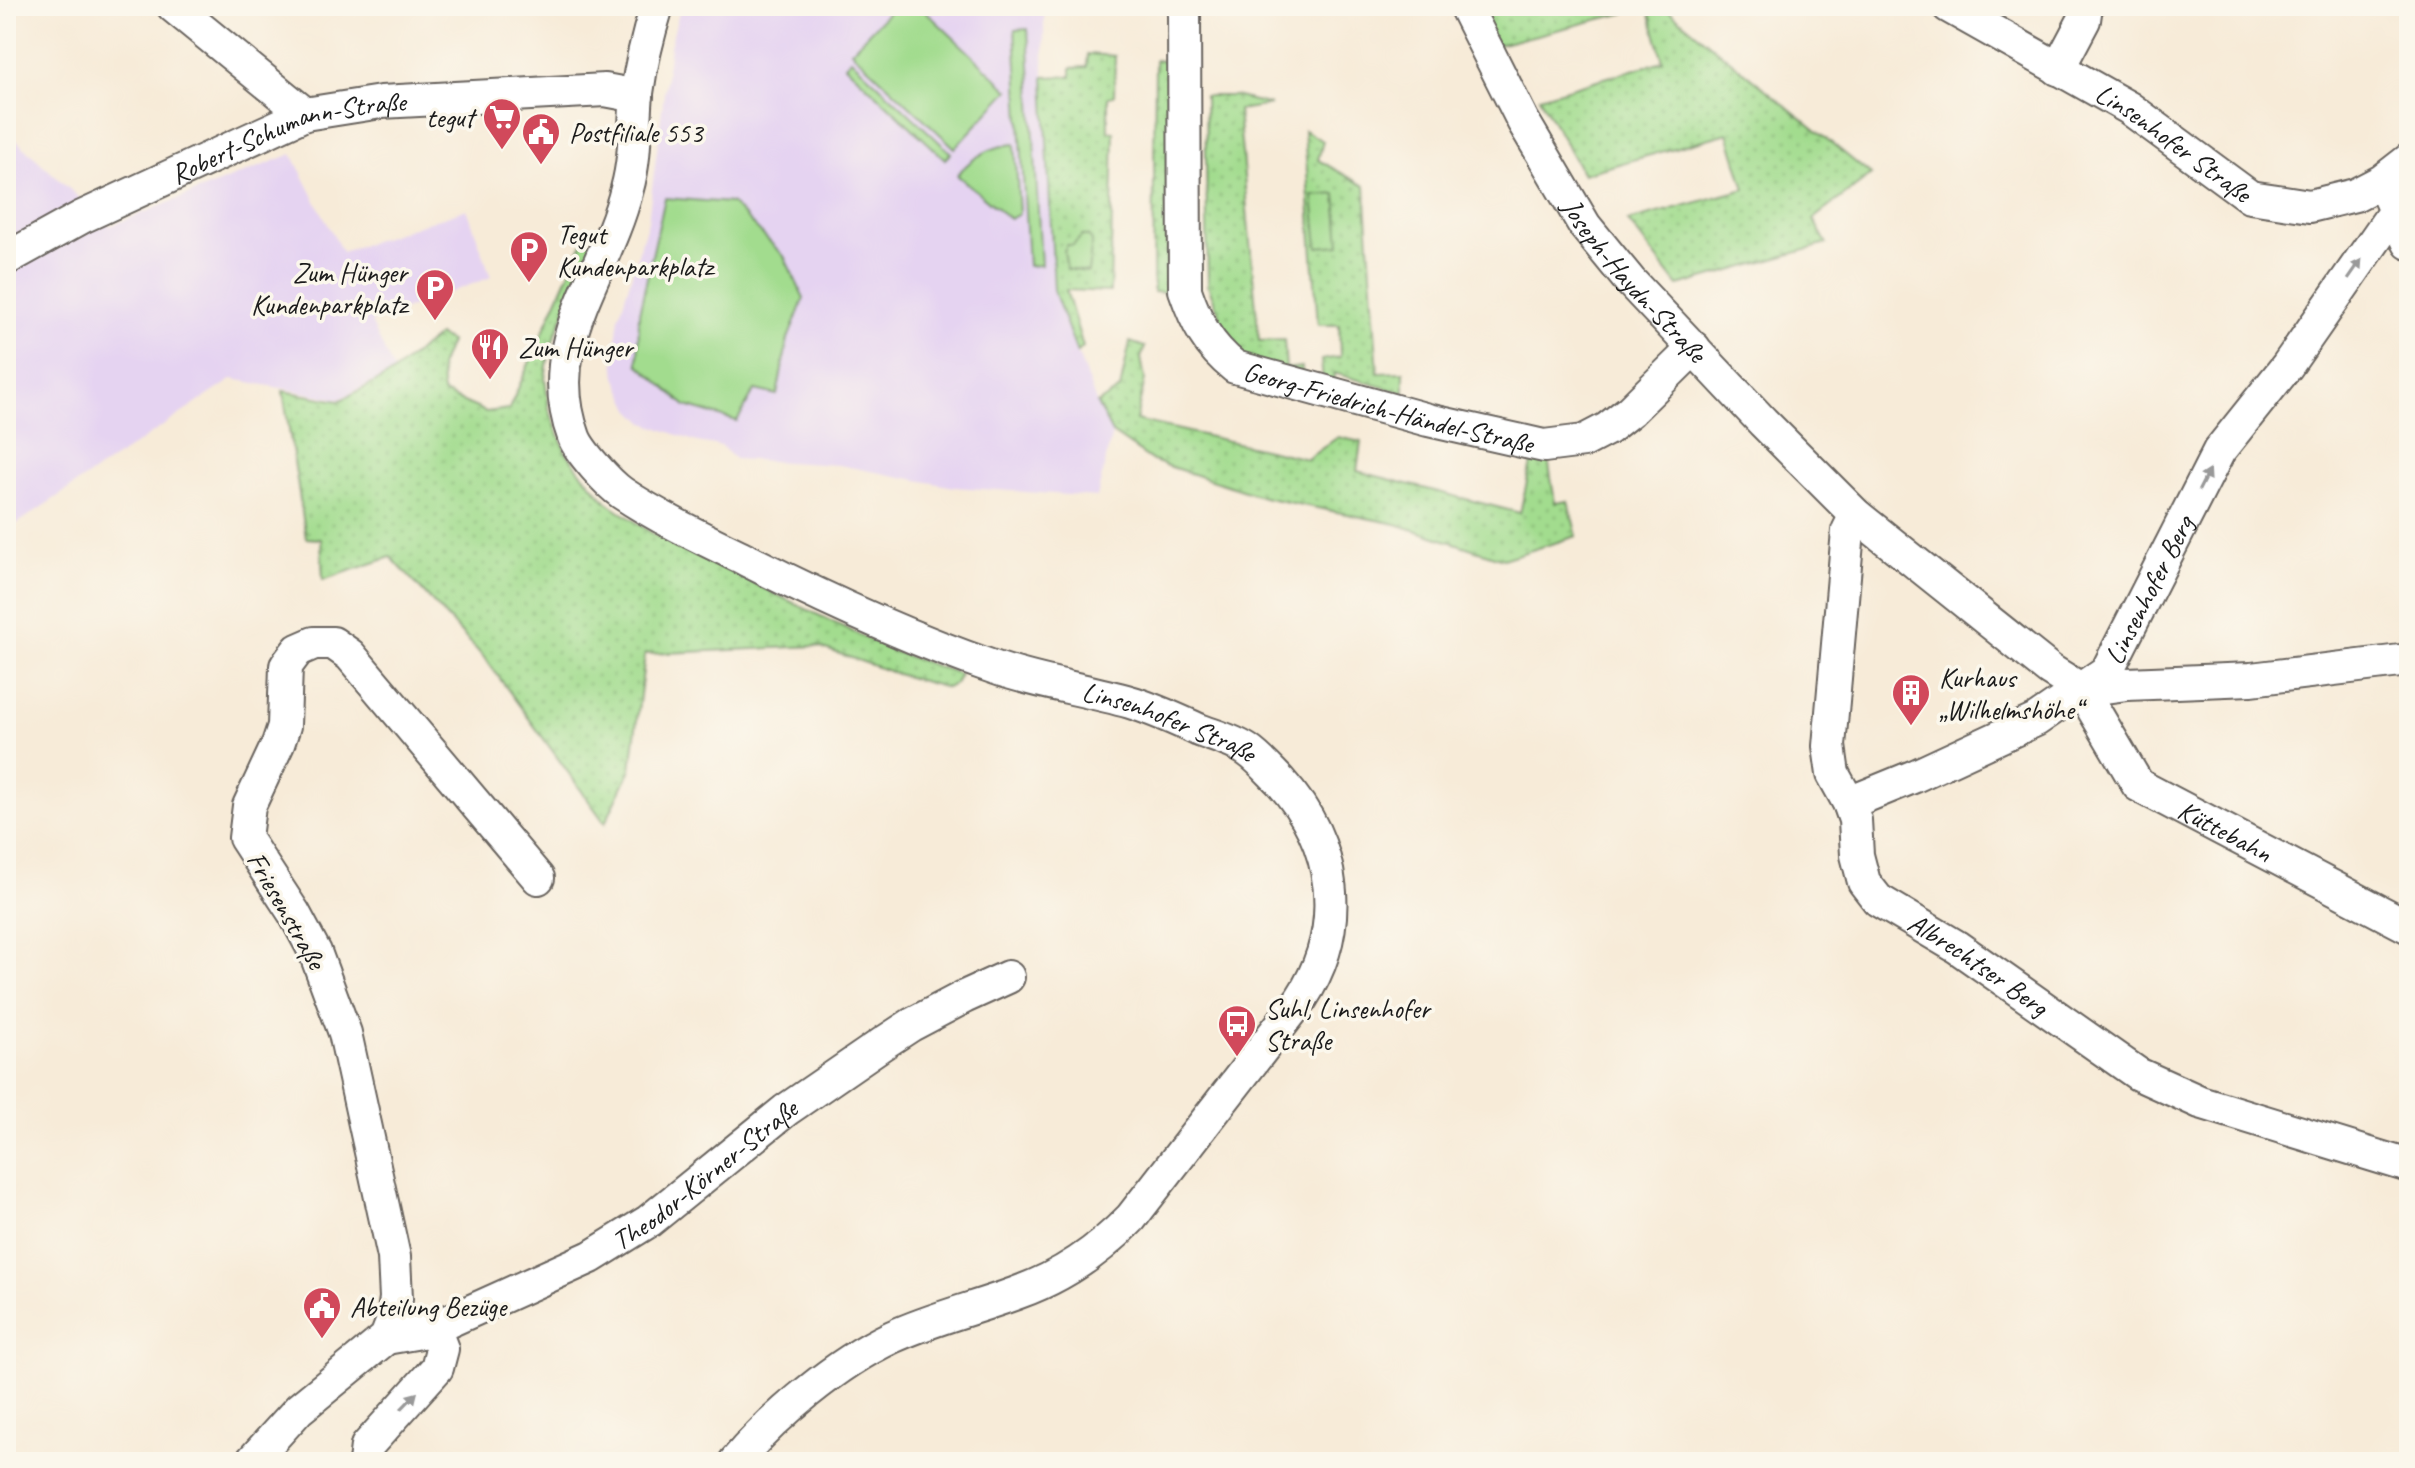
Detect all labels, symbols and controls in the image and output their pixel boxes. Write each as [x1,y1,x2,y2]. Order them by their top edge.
street label: Linsenhofer Straße [2089,76,2260,211]
street label: Robert-Schumann-Straße [165,84,408,192]
supermarket icon: tegut [481,96,523,151]
place label: tegut [426,100,478,135]
public building icon: Postfiliale 553 [520,111,562,166]
place label: Postfiliale 553 [569,115,705,150]
street label: Joseph-Haydn-Straße [1554,190,1716,371]
place label: Tegut Kundenparkplatz [557,217,716,284]
parking icon: Tegut Kundenparkplatz [508,229,550,284]
place label: Zum Hünger Kundenparkplatz [251,255,410,322]
one-way arrow [2347,259,2362,280]
parking icon: Zum Hünger Kundenparkplatz [414,267,456,322]
restaurant icon: Zum Hünger [469,326,511,381]
place label: Zum Hünger [518,330,634,365]
street label: Georg-Friedrich-Händel-Straße [1240,353,1538,461]
one-way arrow [2197,469,2211,492]
street label: Linsenhofer Berg [2096,508,2202,670]
place label: Kurhaus „Wilhelmshöhe“ [1939,660,2087,727]
building icon: Kurhaus „Wilhelmshöhe“ [1890,672,1932,727]
street label: Linsenhofer Straße [1079,674,1265,770]
street label: Küttebahn [2172,792,2278,870]
street label: Friesenstraße [239,845,335,977]
street label: Albrechtser Berg [1902,905,2056,1024]
place label: Suhl, Linsenhofer Straße [1265,991,1432,1058]
bus stop icon: Suhl, Linsenhofer Straße [1216,1003,1258,1058]
street label: Theodor-Körner-Straße [605,1090,805,1258]
public building icon: Abteilung Bezüge [301,1285,343,1340]
place label: Abteilung Bezüge [350,1289,508,1324]
one-way arrow [399,1392,418,1411]

